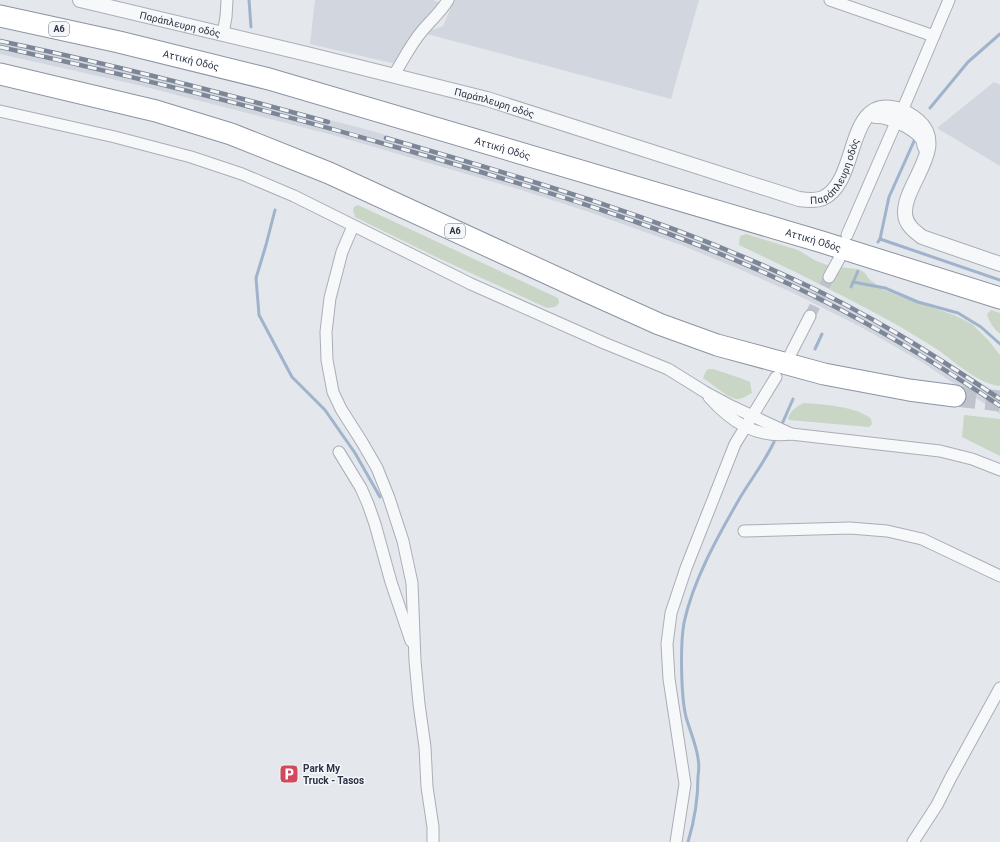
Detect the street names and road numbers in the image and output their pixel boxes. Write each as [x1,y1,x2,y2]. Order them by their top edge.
street label: Παράπλευρη οδός [139,9,222,40]
road number: Α6 [49,22,69,36]
street label: Αττική Οδός [162,48,220,73]
street label: Παράπλευρη οδός [453,86,536,120]
street label: Αττική Οδός [474,135,532,162]
street label: Παράπλευρη οδός [810,137,862,206]
road number: Α6 [445,224,465,238]
street label: Αττική Οδός [784,226,843,254]

